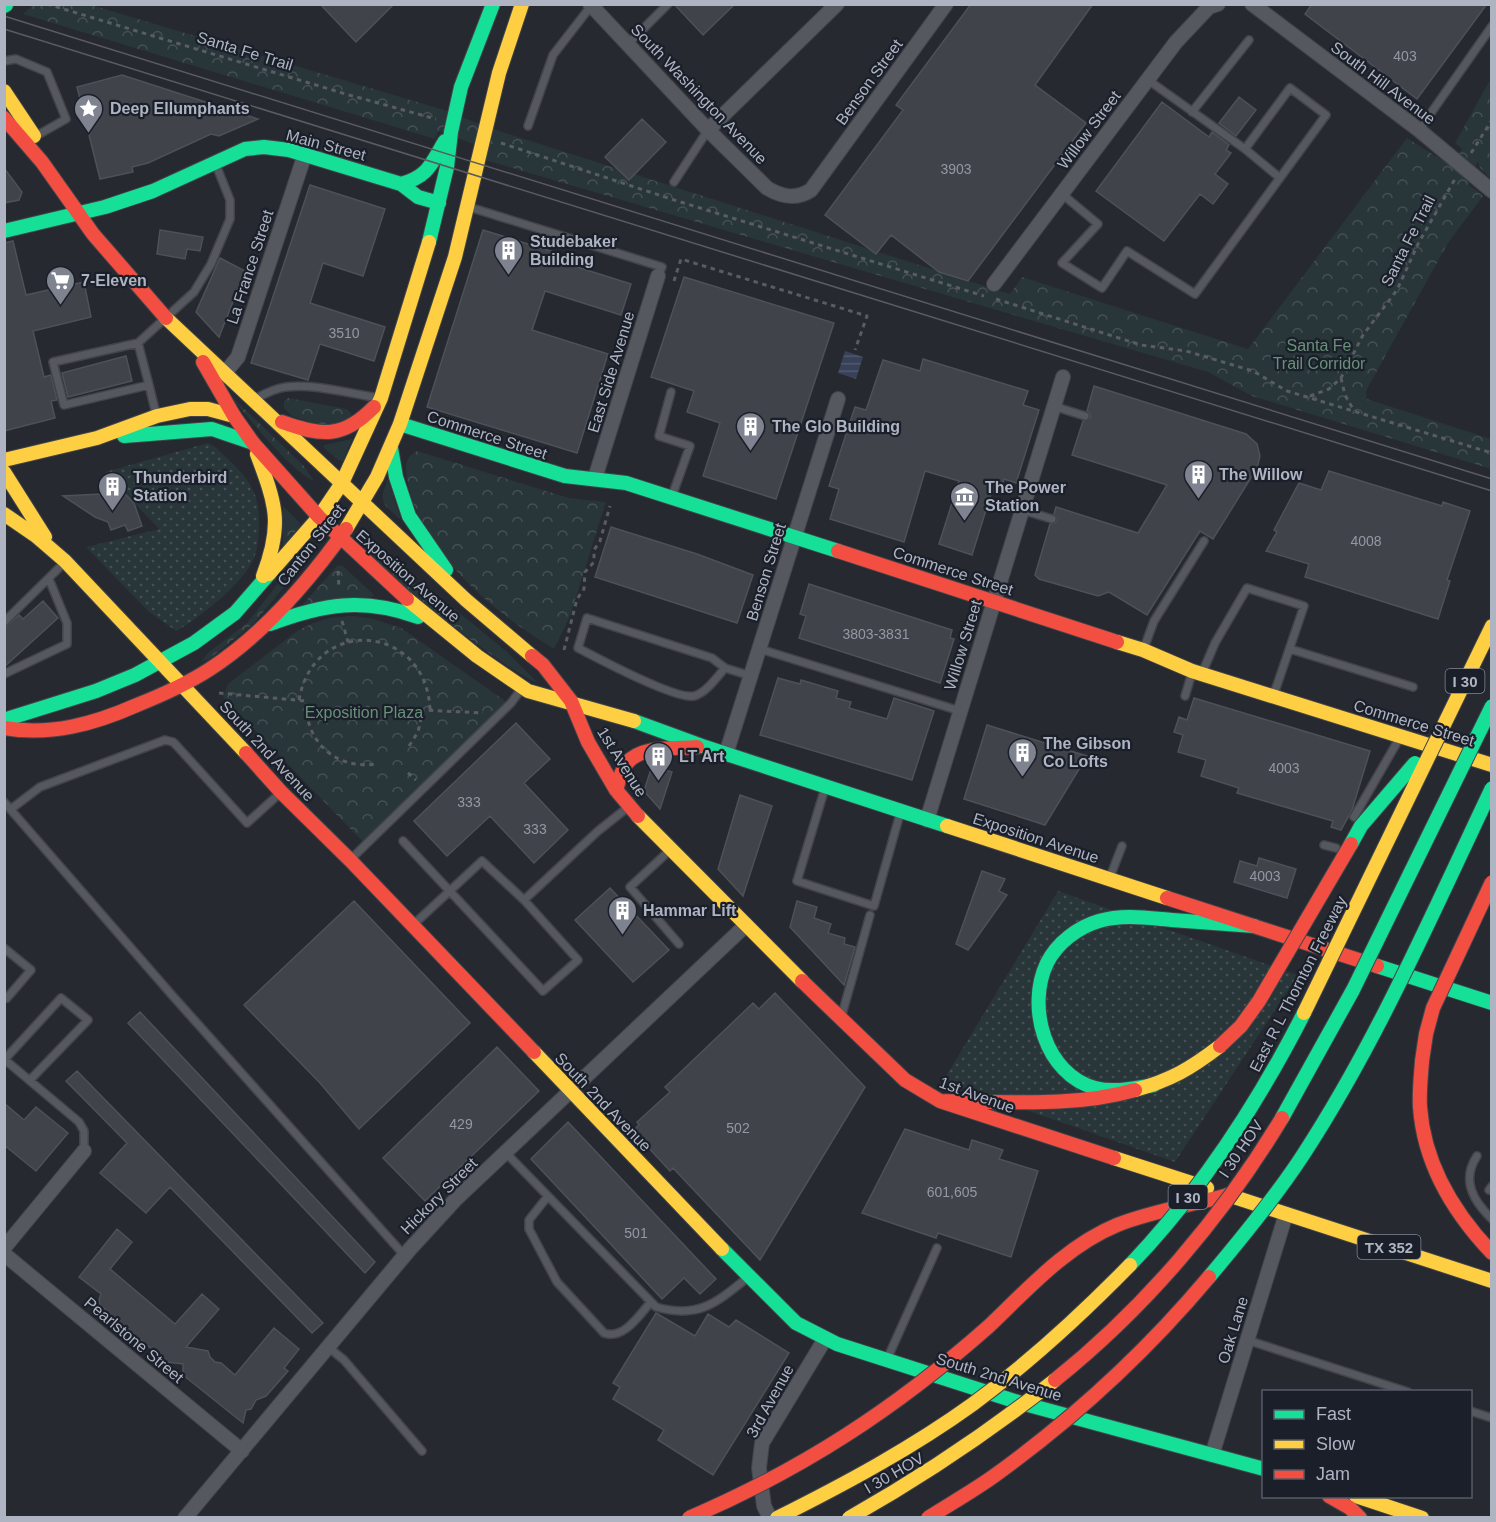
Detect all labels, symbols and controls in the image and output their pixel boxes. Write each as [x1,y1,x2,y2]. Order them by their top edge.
street label: South Washington Avenue [628,21,770,167]
street label: Santa Fe Trail [195,28,295,74]
street label: Benson Street [832,36,906,128]
street label: South Hill Avenue [1328,38,1439,128]
house number: 403 [1393,48,1417,64]
street label: Willow Street [1054,87,1124,172]
place icon: Deep Ellumphants [73,92,105,134]
place label: Deep Ellumphants [110,100,250,117]
street label: Main Street [284,126,368,164]
house number: 3903 [940,161,972,177]
street label: Santa Fe Trail [1378,193,1438,289]
street label: La France Street [224,207,277,326]
place label: Studebaker Building [530,233,617,268]
building icon: Studebaker Building [493,234,525,276]
supermarket icon: 7-Eleven [44,264,76,306]
place label: 7-Eleven [81,272,147,289]
street label: East Side Avenue [584,309,638,435]
house number: 3510 [328,325,360,341]
park label: Santa Fe Trail Corridor [1273,337,1366,372]
street label: Commerce Street [425,408,550,463]
building icon: The Glo Building [735,410,767,452]
place label: The Glo Building [772,418,900,435]
building icon: The Willow [1182,458,1214,500]
place label: The Willow [1219,466,1303,483]
place label: Thunderbird Station [133,469,227,504]
building icon: Thunderbird Station [96,470,128,512]
place label: The Power Station [985,479,1066,514]
museum icon: The Power Station [948,480,980,522]
street label: Canton Street [274,500,348,589]
street label: Benson Street [743,521,789,623]
street label: Exposition Avenue [353,526,463,626]
house number: 4008 [1350,533,1382,549]
street label: Commerce Street [891,544,1016,599]
street label: Willow Street [941,597,985,692]
house number: 3803-3831 [843,626,910,642]
road number: I 30 [1446,669,1484,693]
street label: South 2nd Avenue [216,697,318,805]
street label: Commerce Street [1352,697,1477,750]
park label: Exposition Plaza [305,704,423,721]
street label: 1st Avenue [594,724,650,800]
place label: The Gibson Co Lofts [1043,735,1131,770]
building icon: The Gibson Co Lofts [1006,736,1038,778]
building icon: LT Art [642,740,674,782]
place label: LT Art [679,748,725,765]
house number: 4003 [1268,760,1300,776]
house number: 333 [457,794,481,810]
street label: Exposition Avenue [971,810,1101,866]
house number: 333 [523,821,547,837]
house number: 4003 [1249,868,1281,884]
street label: East R L Thornton Freeway [1246,893,1350,1075]
building icon: Hammar Lift [606,894,638,936]
place label: Hammar Lift [643,902,737,919]
street label: South 2nd Avenue [552,1049,655,1155]
street label: 1st Avenue [937,1074,1017,1117]
house number: 429 [449,1116,473,1132]
street label: I 30 HOV [1216,1117,1267,1181]
house number: 502 [726,1120,750,1136]
street label: Hickory Street [397,1154,481,1238]
house number: 601,605 [927,1184,978,1200]
road number: I 30 [1168,1185,1208,1209]
house number: 501 [624,1225,648,1241]
road number: TX 352 [1358,1235,1420,1259]
street label: Pearlstone Street [81,1294,187,1387]
street label: Oak Lane [1215,1294,1251,1366]
street label: South 2nd Avenue [934,1350,1064,1404]
street label: 3rd Avenue [743,1362,797,1440]
legend [1262,1390,1472,1498]
text: Fast [1316,1404,1351,1424]
text: Slow [1316,1434,1356,1454]
street label: I 30 HOV [861,1449,927,1497]
text: Jam [1316,1464,1350,1484]

